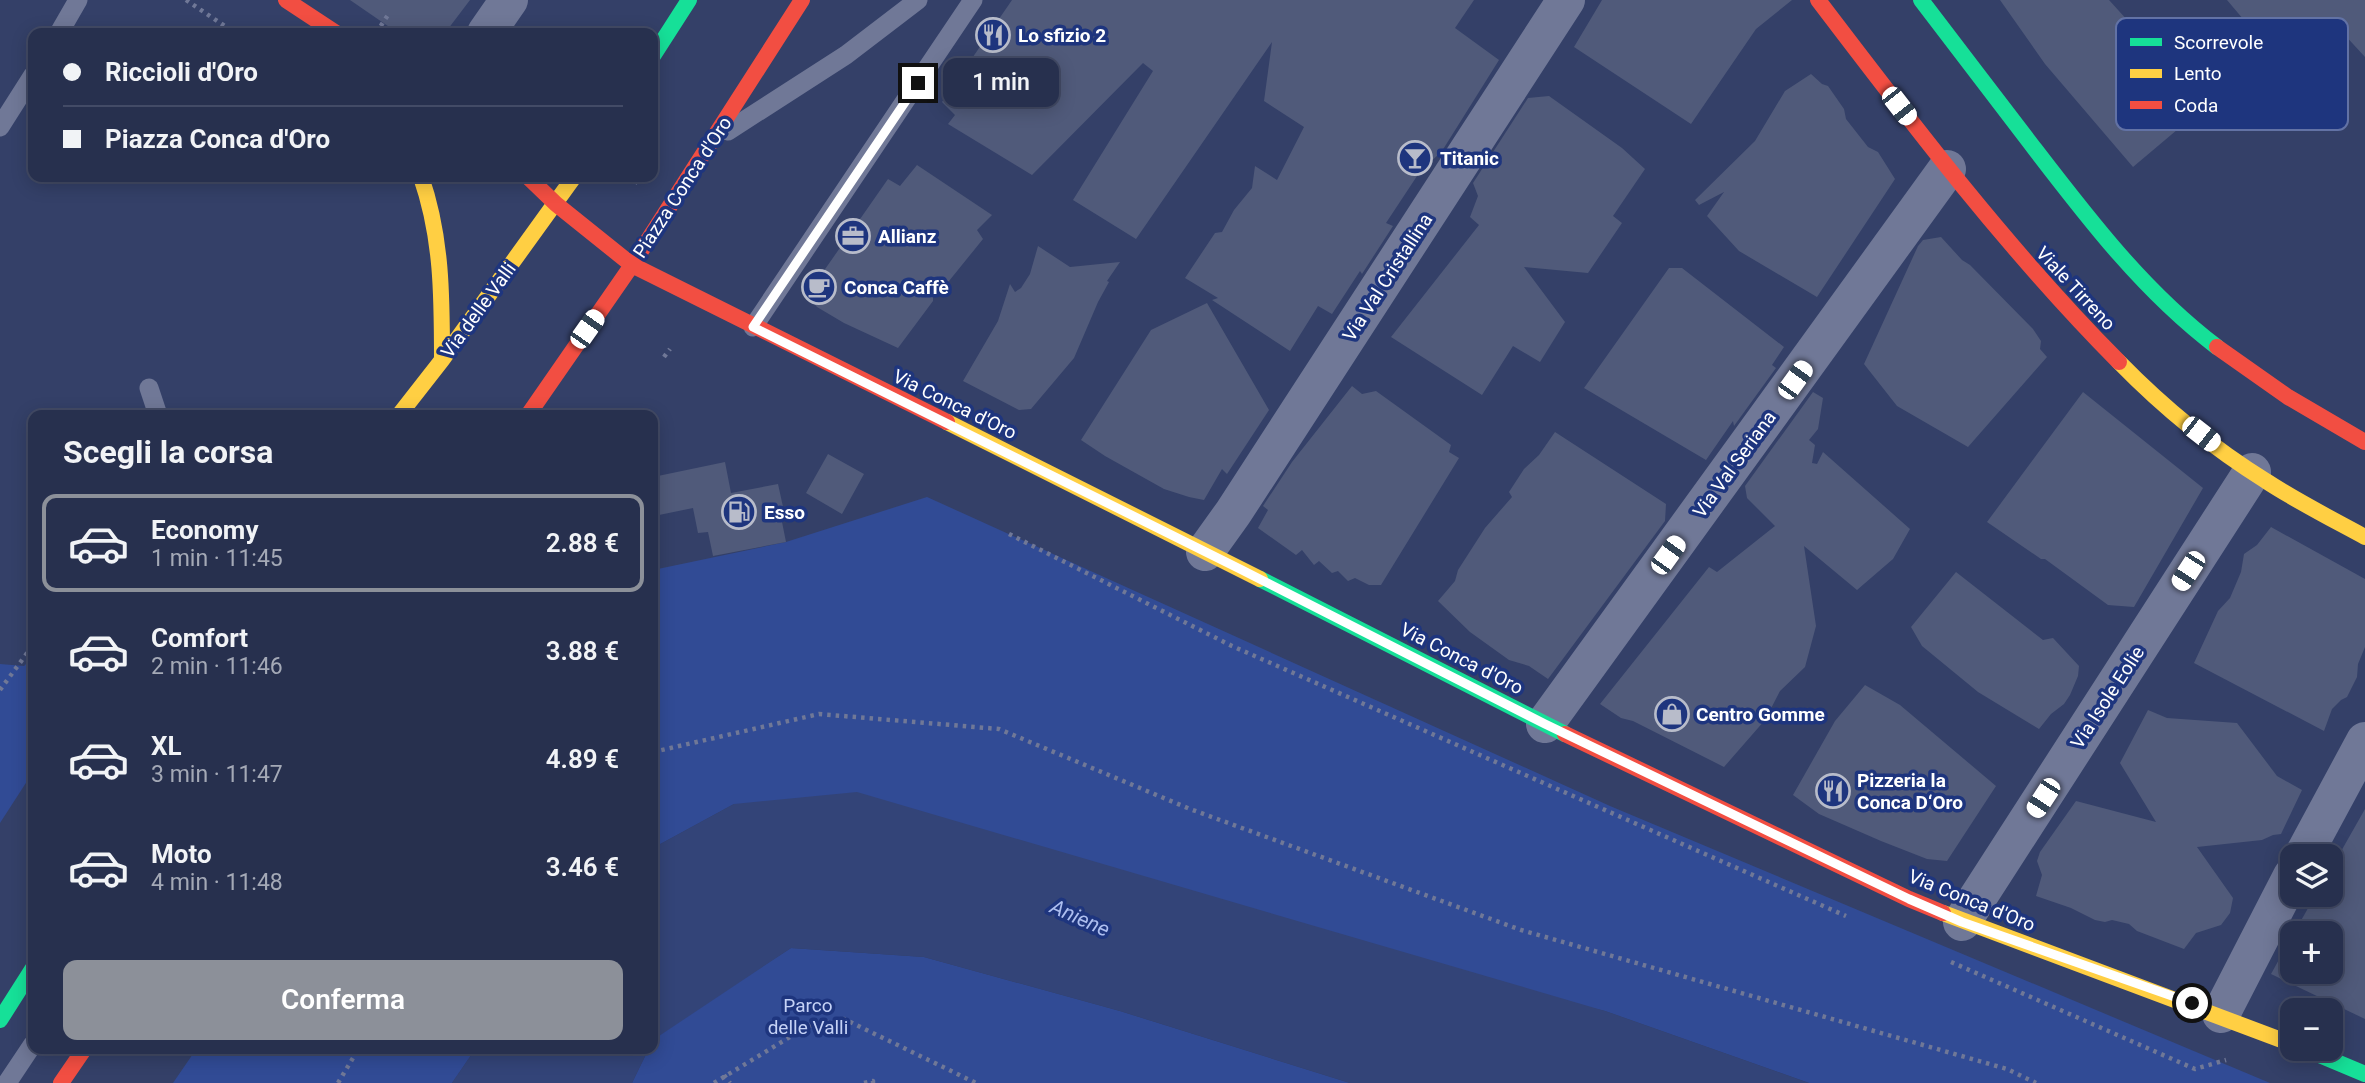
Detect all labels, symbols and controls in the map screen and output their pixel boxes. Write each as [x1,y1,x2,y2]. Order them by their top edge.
restaurant icon: Lo sfizio 2 [974,16,1012,54]
legend [2116,18,2348,130]
place label: Lo sfizio 2 [1018,24,1106,47]
text: Scorrevole [2174,31,2263,54]
text: Riccioli d'Oro [105,57,258,87]
callout: 1 min [942,58,1058,108]
text: Lento [2174,62,2222,85]
route end [902,67,934,99]
text: 1 min [972,69,1030,96]
car [1878,83,1921,129]
text: Coda [2174,94,2218,117]
street label: Piazza Conca d'Oro [628,112,737,262]
text: Piazza Conca d'Oro [105,124,330,154]
bar icon: Titanic [1396,139,1434,177]
place label: Titanic [1440,147,1499,170]
street label: Via Val Cristallina [1338,209,1437,345]
office icon: Allianz [834,217,872,255]
place label: Allianz [878,225,937,248]
street label: Viale Tirreno [2031,242,2120,335]
street label: Via delle Valli [436,258,521,363]
cafe icon: Conca Caffè [800,268,838,306]
place label: Conca Caffè [844,276,949,299]
car [567,306,608,352]
car [1775,357,1816,403]
street label: Via Conca d'Oro [889,365,1020,444]
street label: Via Val Seriana [1688,406,1781,522]
car [2178,413,2225,455]
text: Scegli la corsa [63,433,273,471]
fuel station icon: Esso [720,493,758,531]
place label: Esso [764,501,805,524]
icon: car [67,512,130,575]
text: Economy [151,515,258,545]
text: 2.88 € [546,528,619,558]
car [1648,532,1689,578]
text: 1 min · 11:45 [151,545,283,572]
car [2168,548,2209,594]
street label: Via Conca d'Oro [1397,618,1527,699]
icon: car [67,620,130,683]
text: Comfort [151,623,248,653]
text: 3.88 € [546,636,619,666]
street label: Via Isole Eolie [2066,642,2149,753]
text: 2 min · 11:46 [151,653,283,680]
shop icon: Centro Gomme [1653,695,1691,733]
place label: Centro Gomme [1696,703,1825,726]
icon: car [67,728,130,791]
text: XL [151,731,182,761]
text: 4.89 € [546,744,619,774]
text: 3 min · 11:47 [151,761,283,788]
place label: Pizzeria la Conca D‘Oro [1857,769,1963,814]
restaurant icon: Pizzeria la Conca D‘Oro [1814,772,1852,810]
car [2023,775,2064,821]
icon: car [67,836,130,899]
text: Moto [151,839,212,869]
map controls [2280,844,2343,1061]
button: layers [2280,844,2343,907]
text: 3.46 € [546,852,619,882]
street label: Via Conca d'Oro [1905,865,2039,936]
text: 4 min · 11:48 [151,869,283,896]
water label: Aniene [1046,894,1114,942]
button: + [2280,921,2343,984]
button: Conferma [63,960,623,1040]
route start [2176,987,2208,1019]
park label: Parco delle Valli [768,994,848,1039]
button: − [2280,998,2343,1061]

